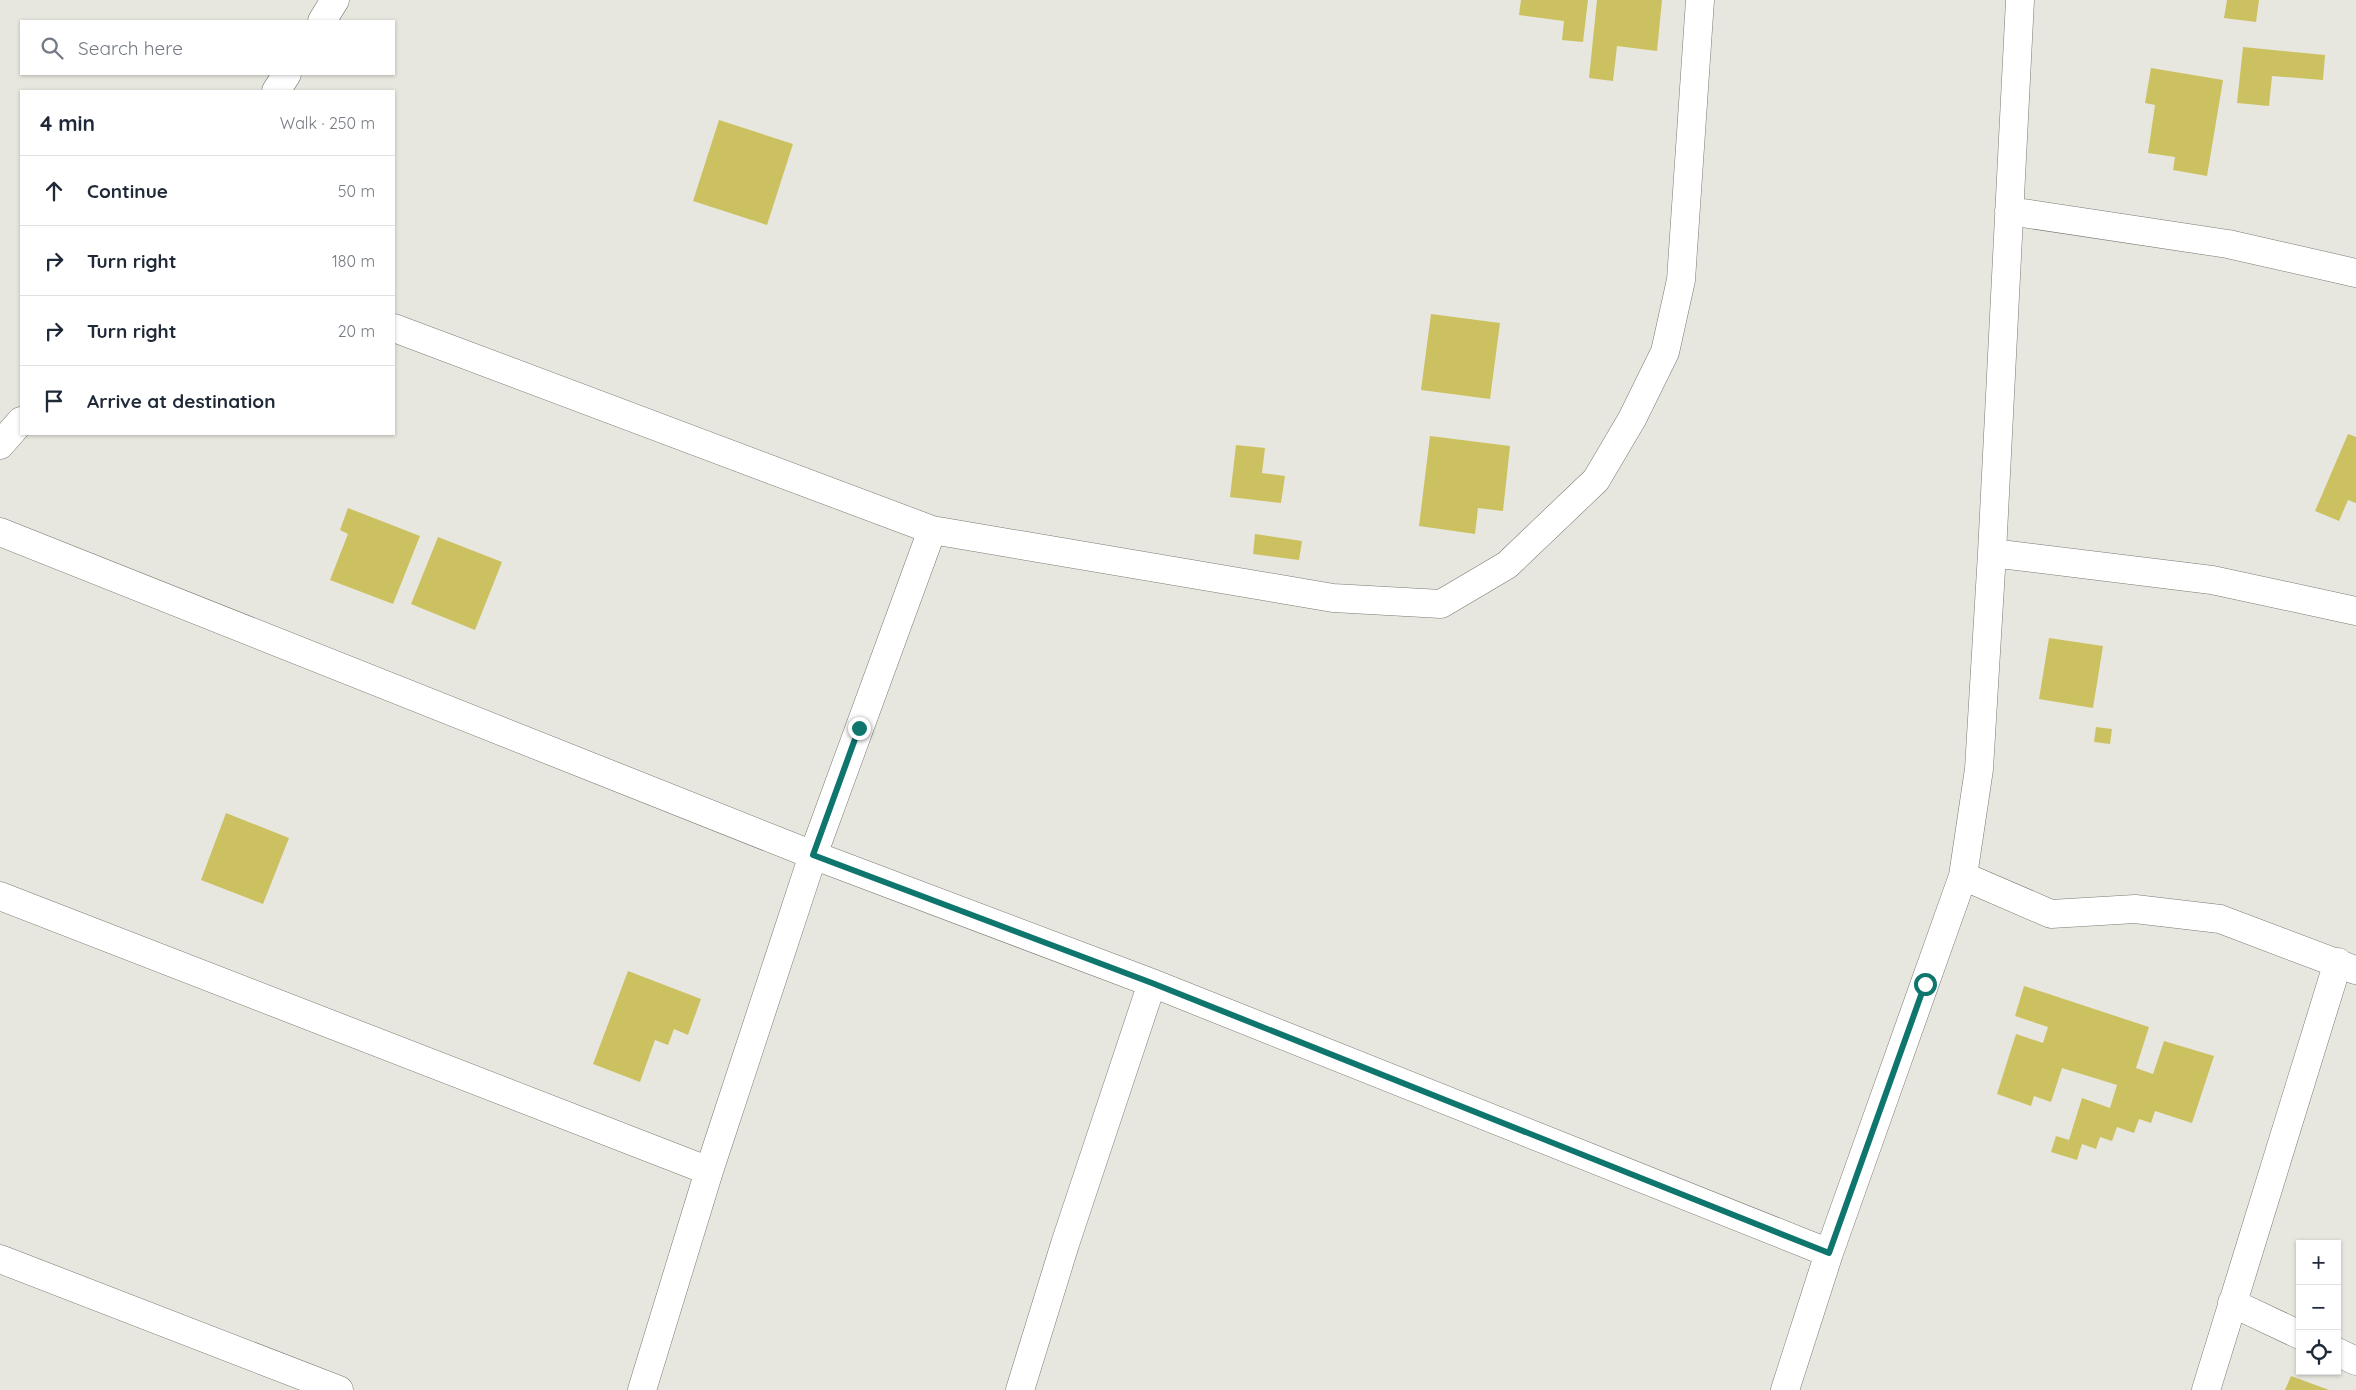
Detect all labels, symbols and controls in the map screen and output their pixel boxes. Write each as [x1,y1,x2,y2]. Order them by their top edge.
search box [20,20,395,75]
icon: search [38,34,66,62]
text: Search here [78,36,183,60]
text: 4 min [40,110,95,136]
text: Walk · 250 m [280,113,375,133]
icon: ahead [40,177,68,205]
text: Continue [87,179,168,203]
text: 50 m [338,181,375,201]
icon: right [40,247,68,275]
text: Turn right [87,249,176,273]
text: 180 m [332,251,375,271]
icon: right [40,317,68,345]
text: Turn right [87,319,176,343]
text: 20 m [338,321,375,341]
icon: arrive [40,387,68,415]
text: Arrive at destination [87,389,276,413]
route end [848,717,871,740]
route start [1914,973,1937,996]
map controls [2296,1240,2341,1375]
button: + [2296,1240,2341,1285]
button: − [2296,1285,2341,1330]
button: locate [2296,1330,2341,1375]

